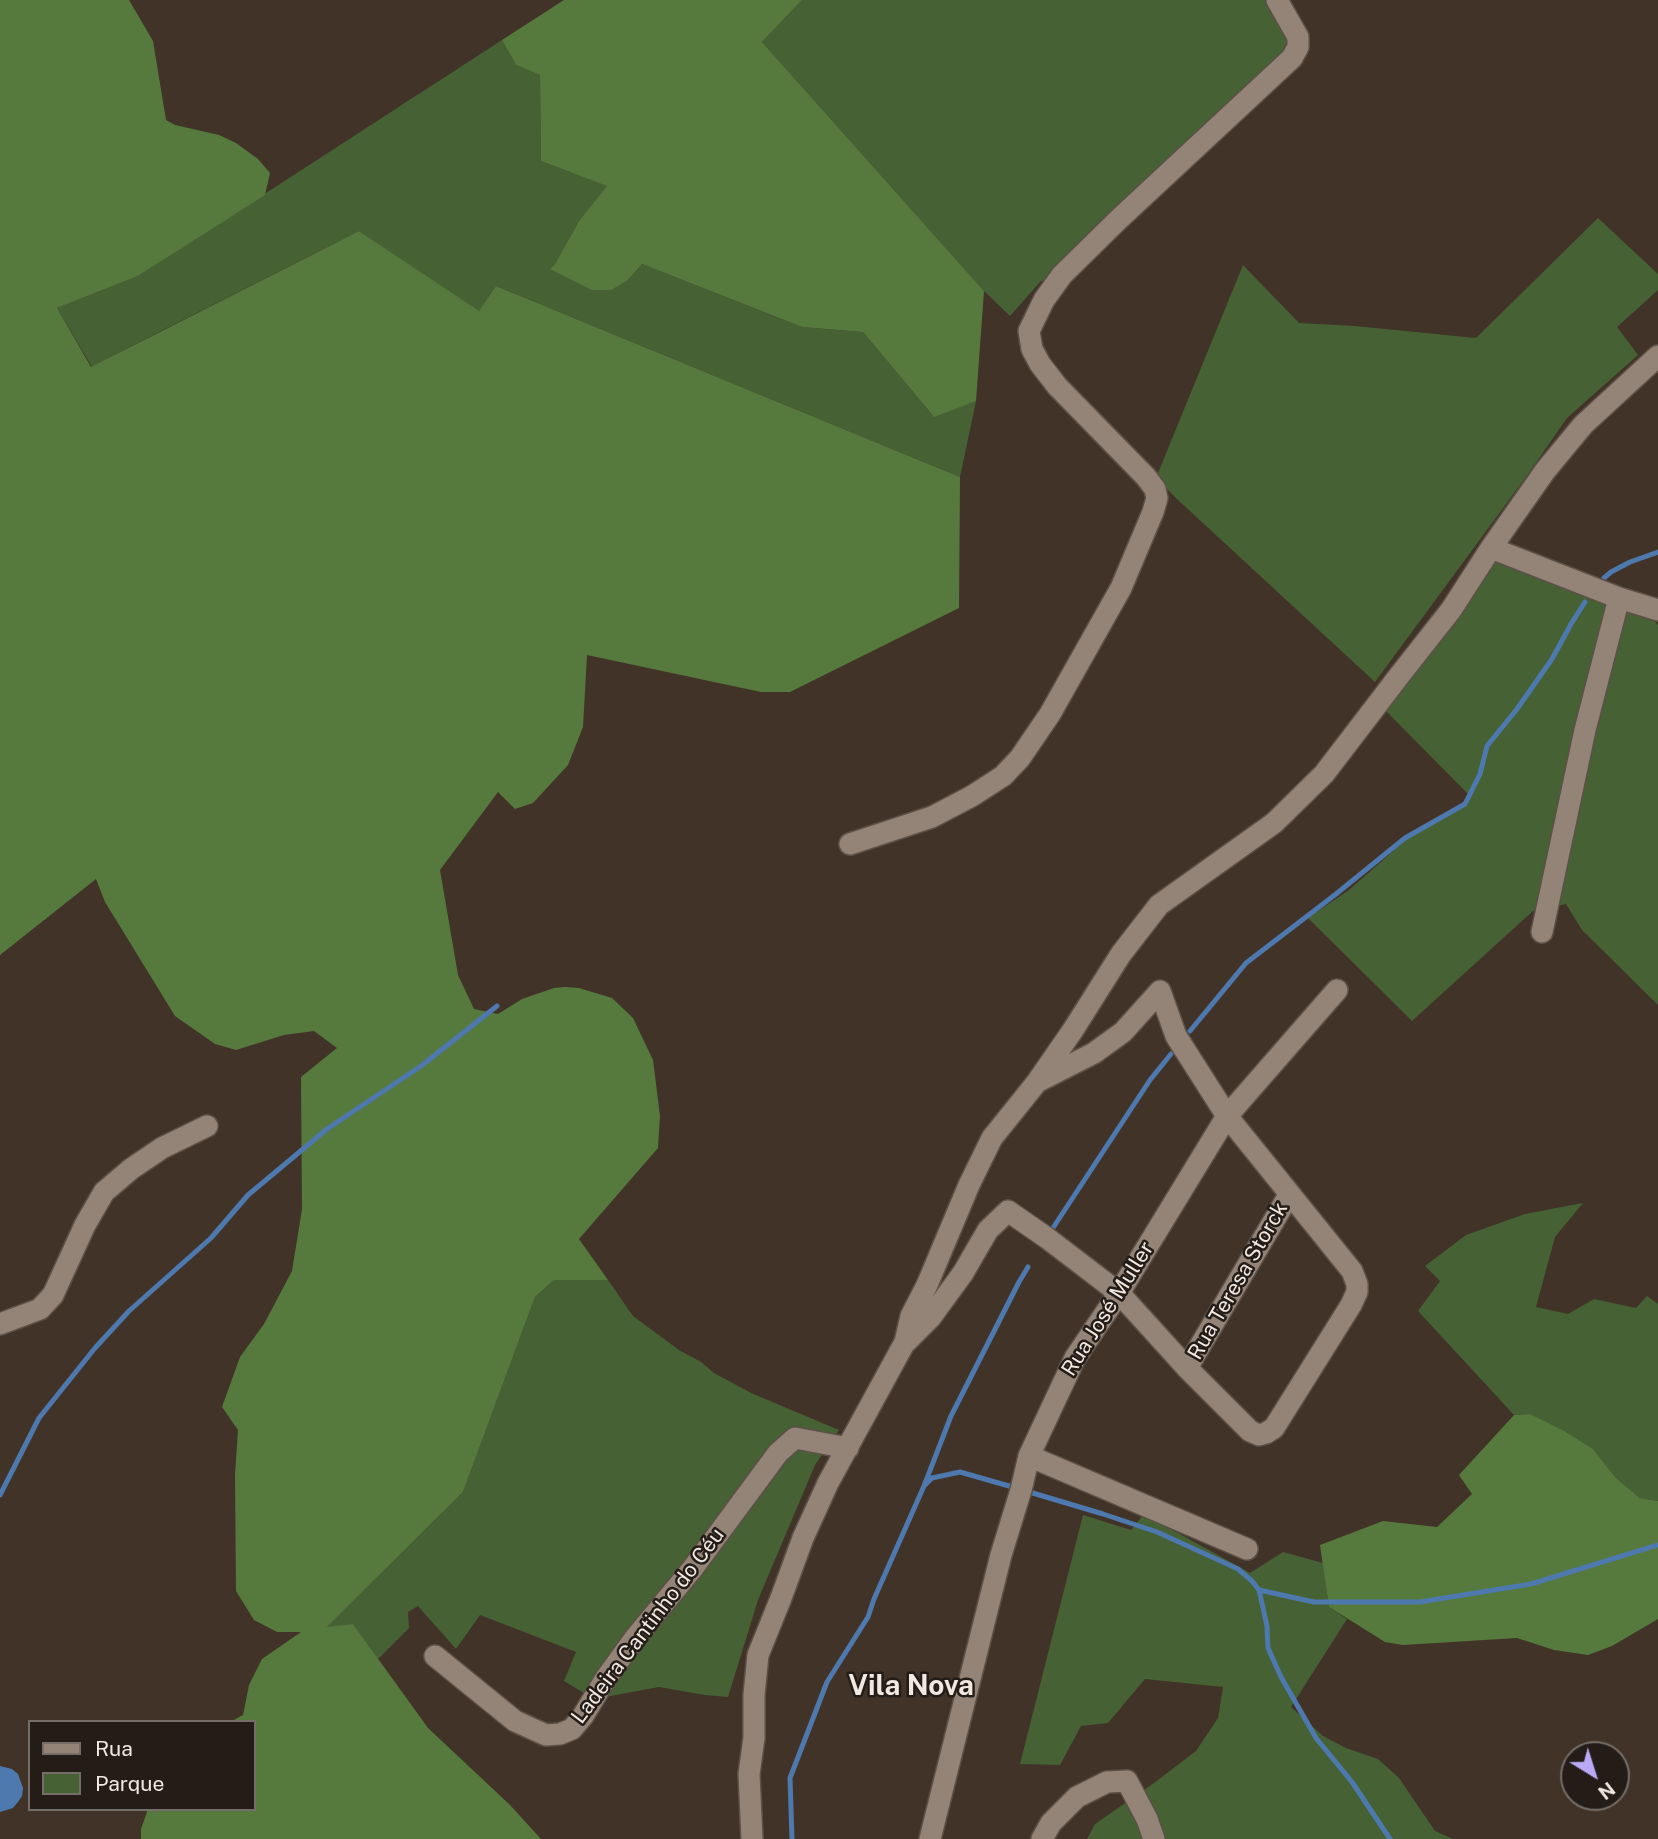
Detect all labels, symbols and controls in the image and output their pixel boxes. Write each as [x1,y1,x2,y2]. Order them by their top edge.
street label: Rua Teresa Storck [1183,1198,1293,1364]
street label: Rua José Muller [1057,1237,1159,1381]
street label: Ladeira Cantinho do Céu [566,1523,730,1729]
district label: Vila Nova [848,1669,974,1703]
legend [28,1720,256,1811]
text: Rua [95,1736,133,1761]
north arrow [1560,1741,1630,1811]
text: Parque [95,1771,164,1796]
text: N [1594,1778,1619,1804]

